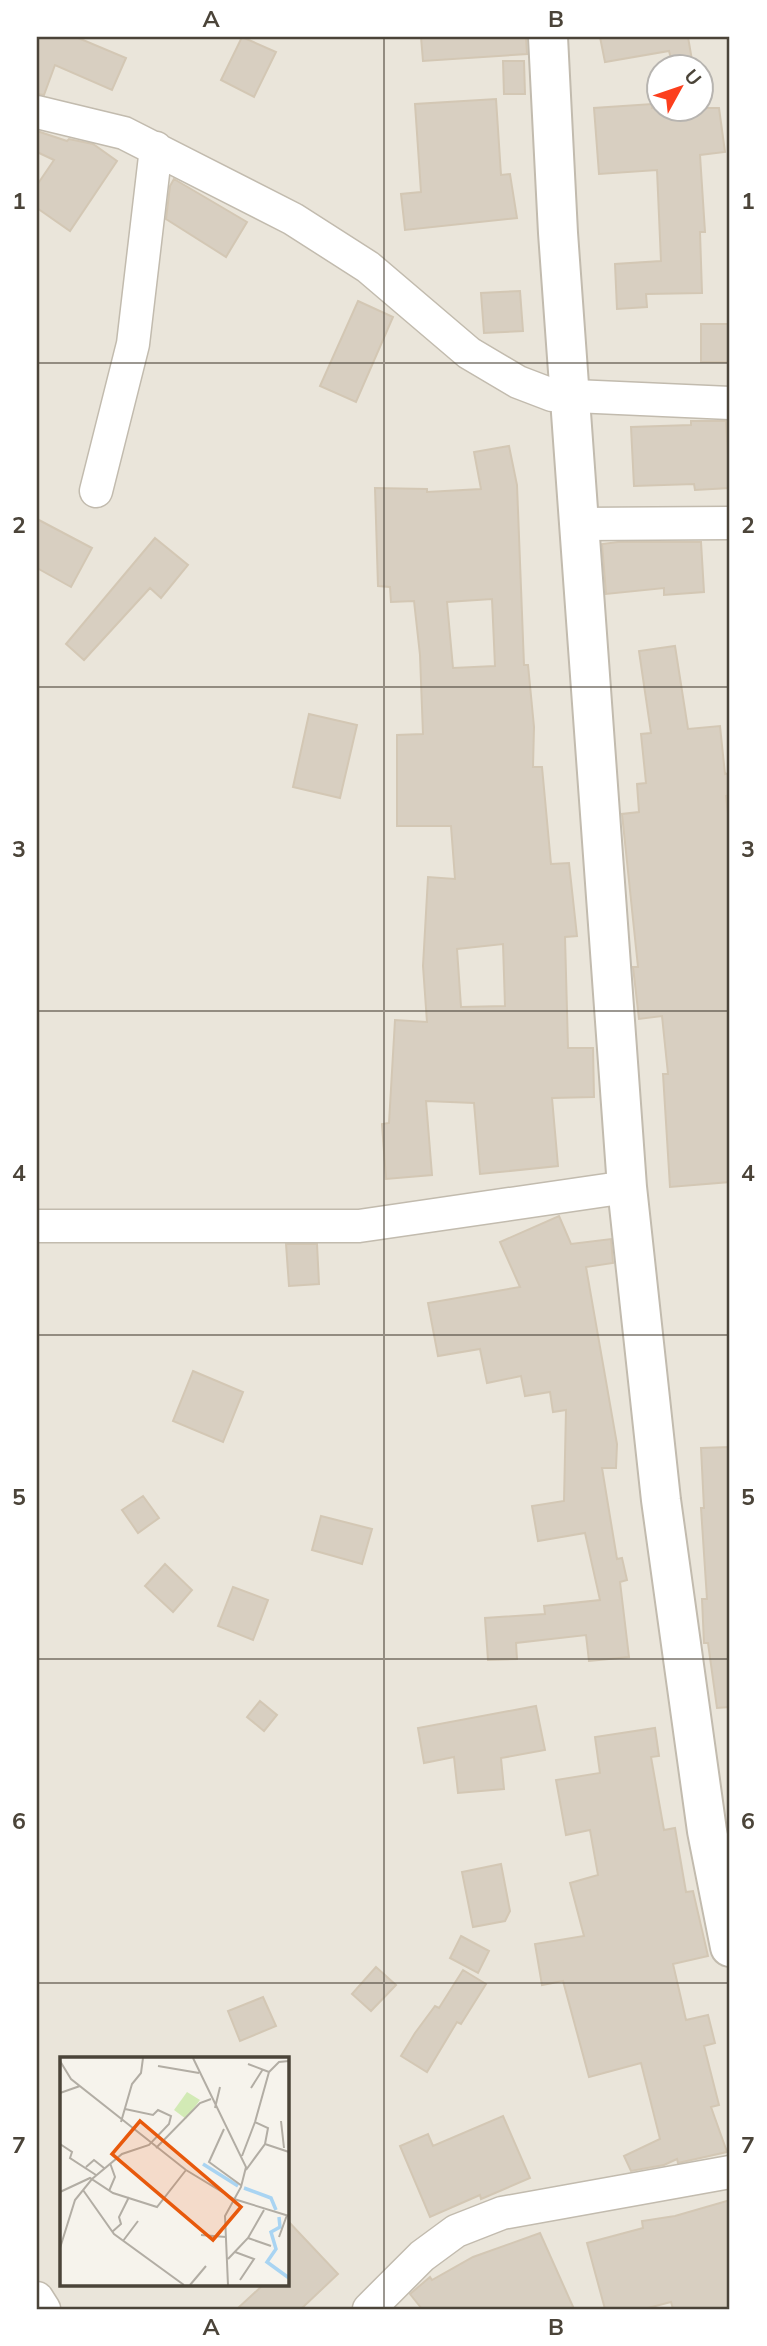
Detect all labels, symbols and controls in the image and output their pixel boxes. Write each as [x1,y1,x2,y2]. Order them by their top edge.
text: A [202,4,220,33]
text: B [548,4,564,33]
north arrow [644,52,714,122]
text: U [679,64,707,90]
text: 1 [12,186,26,215]
text: 1 [741,186,755,215]
text: 2 [12,510,26,539]
text: 2 [741,510,755,539]
text: 3 [12,834,26,863]
text: 3 [741,834,755,863]
text: 4 [12,1158,26,1187]
text: 4 [741,1158,755,1187]
text: 5 [12,1482,26,1511]
text: 5 [741,1482,755,1511]
text: 6 [12,1806,26,1835]
text: 6 [741,1806,755,1835]
inset map [60,2057,289,2286]
text: 7 [12,2130,26,2159]
text: 7 [741,2130,755,2159]
text: A [202,2312,220,2341]
text: B [548,2312,564,2341]

